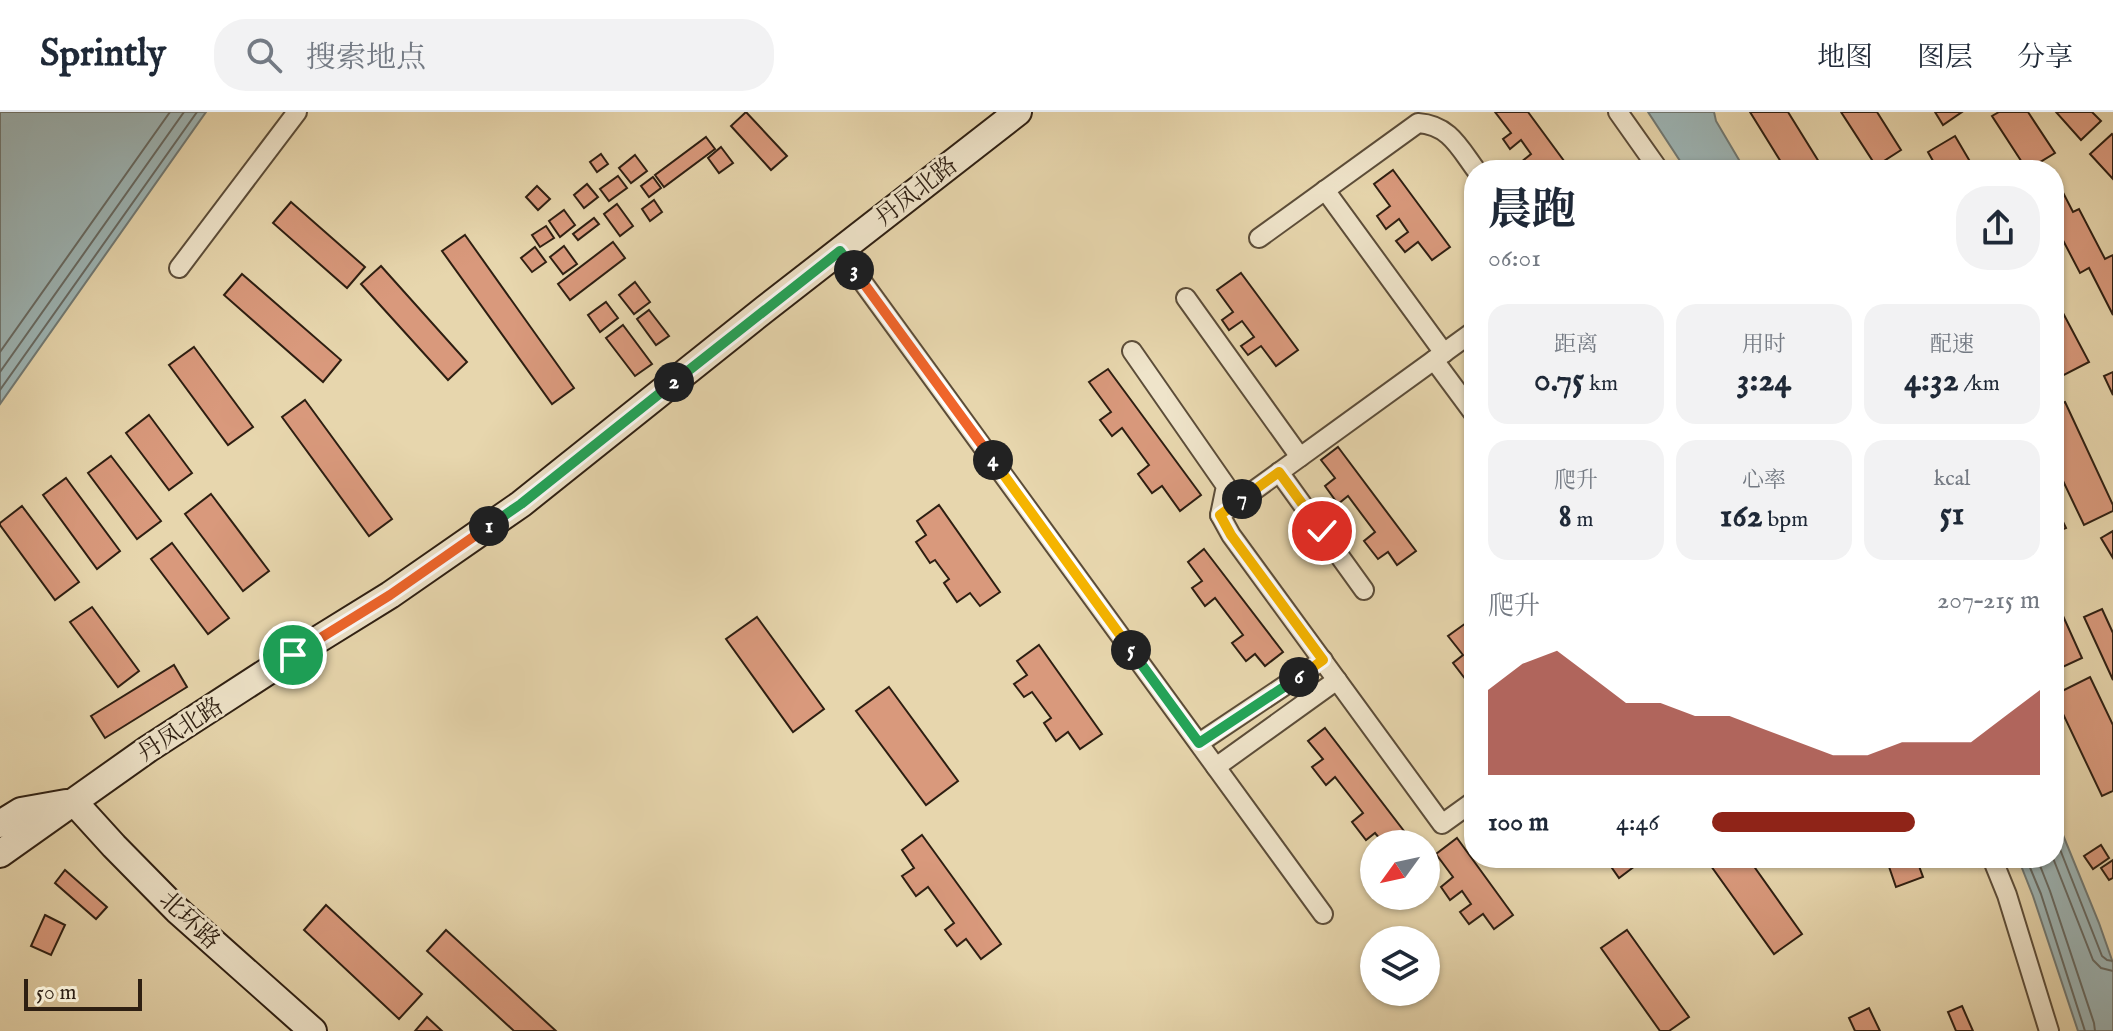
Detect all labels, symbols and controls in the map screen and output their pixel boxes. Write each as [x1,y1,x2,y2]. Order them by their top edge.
search box [214,19,774,91]
text: Sprintly [40,31,166,79]
icon: search [242,33,286,77]
text: 搜索地点 [306,40,426,78]
text: 地图 [1817,41,1873,76]
text: 图层 [1917,41,1973,76]
text: 分享 [2017,41,2073,76]
street label: 丹凤北路 [870,150,964,234]
text: 晨跑 [1488,184,1576,240]
button: share [1956,186,2040,270]
text: 06:01 [1488,242,1541,275]
pin: 3 [834,250,874,290]
text: 3 [850,256,858,284]
text: 距离 [1554,331,1598,359]
text: 用时 [1742,331,1786,359]
text: 配速 [1930,331,1974,359]
text: 0.75 [1534,359,1584,402]
text: 3:24 [1737,359,1791,402]
text: 4:32 [1904,359,1959,402]
pin: 2 [654,362,694,402]
text: 2 [669,368,679,396]
text: km [1584,370,1618,398]
text: /km [1959,370,2000,398]
pin: 4 [973,440,1013,480]
text: 4 [988,446,998,474]
text: kcal [1934,465,1970,493]
text: 爬升 [1554,467,1598,495]
text: 心率 [1742,467,1786,495]
pin: 7 [1222,479,1262,519]
text: 7 [1237,485,1247,513]
text: 51 [1940,493,1965,536]
text: 8 [1558,495,1572,538]
text: 162 [1720,495,1763,538]
pin [1288,497,1356,565]
pin: 1 [469,506,509,546]
text: m [1572,506,1594,534]
text: bpm [1763,506,1808,534]
icon: check [1300,509,1344,553]
text: 1 [485,512,493,540]
text: 207–215 m [1937,584,2040,617]
text: 爬升 [1488,590,1540,623]
pin [259,621,327,689]
pin: 5 [1111,630,1151,670]
icon: arrive [271,633,315,677]
text: 5 [1127,636,1135,664]
pin: 6 [1279,657,1319,697]
text: 6 [1294,663,1304,691]
street label: 丹凤北路 [132,691,230,769]
text: 100 m [1488,806,1549,839]
text: 4:46 [1616,806,1659,839]
north arrow [1360,830,1440,910]
map controls [1360,830,1440,1006]
street label: 北环路 [152,885,226,957]
button: layers [1360,926,1440,1006]
scale bar [24,975,142,1011]
text: 50 m [36,979,77,1007]

